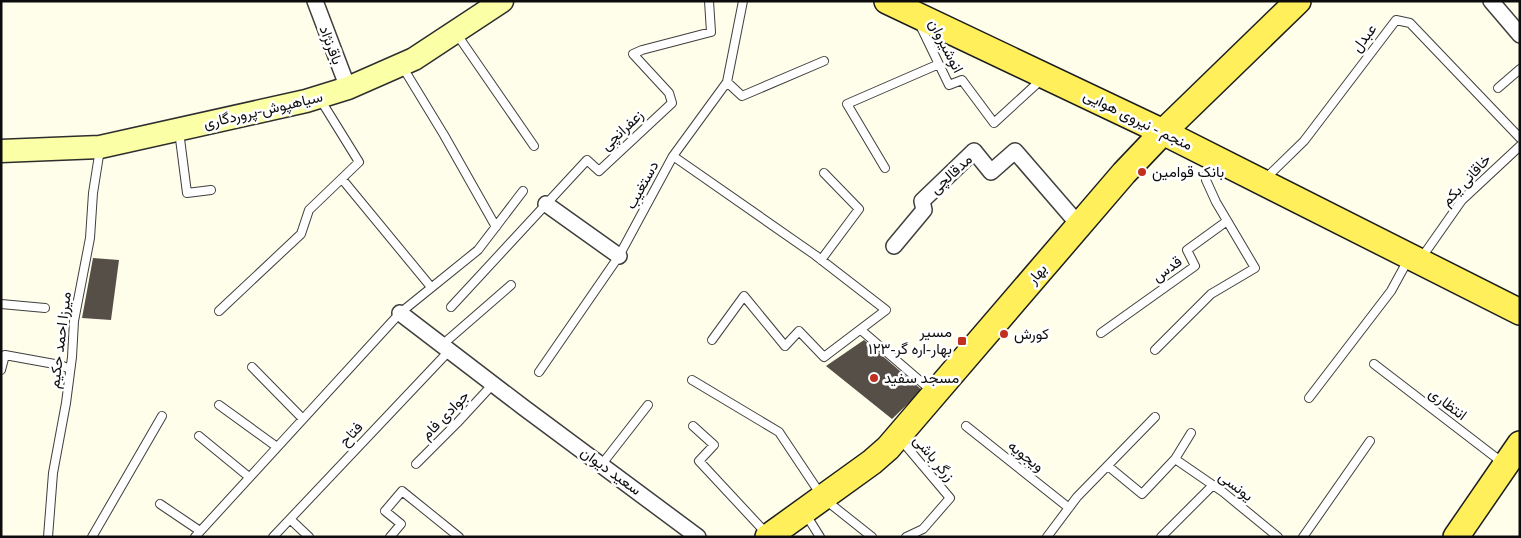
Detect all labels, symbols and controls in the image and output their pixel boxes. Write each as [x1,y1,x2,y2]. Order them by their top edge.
street label: انوشیروان [925,16,966,76]
street label: عبدل [1348,21,1381,56]
street label: باقرنژاد [315,23,346,67]
street label: منجم - نیروی هوایی [1080,87,1195,155]
street label: سیاهپوش-پروردگاری [202,88,325,133]
street label: زعفرانچی [598,107,648,155]
street label: مدقالچی [927,151,977,199]
street label: خاقانی یکم [1438,151,1495,210]
street label: دستغیب [622,158,663,212]
place label: بانک قوامین [1152,164,1224,182]
marker: بانک قوامین [1136,166,1148,178]
street label: قدس [1149,253,1186,287]
street label: بهار [1023,261,1051,289]
street label: میرزا احمد حکیم [46,291,76,390]
place label: مسیر ۱۲۳-بهار-اره گر [868,324,952,358]
place label: کورش [1014,326,1049,344]
marker: کورش [998,328,1010,340]
marker: مسیر ۱۲۳-بهار-اره گر [956,335,968,347]
place label: مسجد سفید [884,370,959,387]
marker: مسجد سفید [868,372,880,384]
street label: انتظاری [1425,385,1470,425]
street label: جوادی فام [418,387,474,444]
street label: فتاح [336,419,368,451]
street label: زرگر باشی [909,432,958,485]
street label: ویجویه [1004,437,1047,476]
street label: سعید دیوان [577,444,644,499]
street label: یونسی [1214,468,1256,506]

